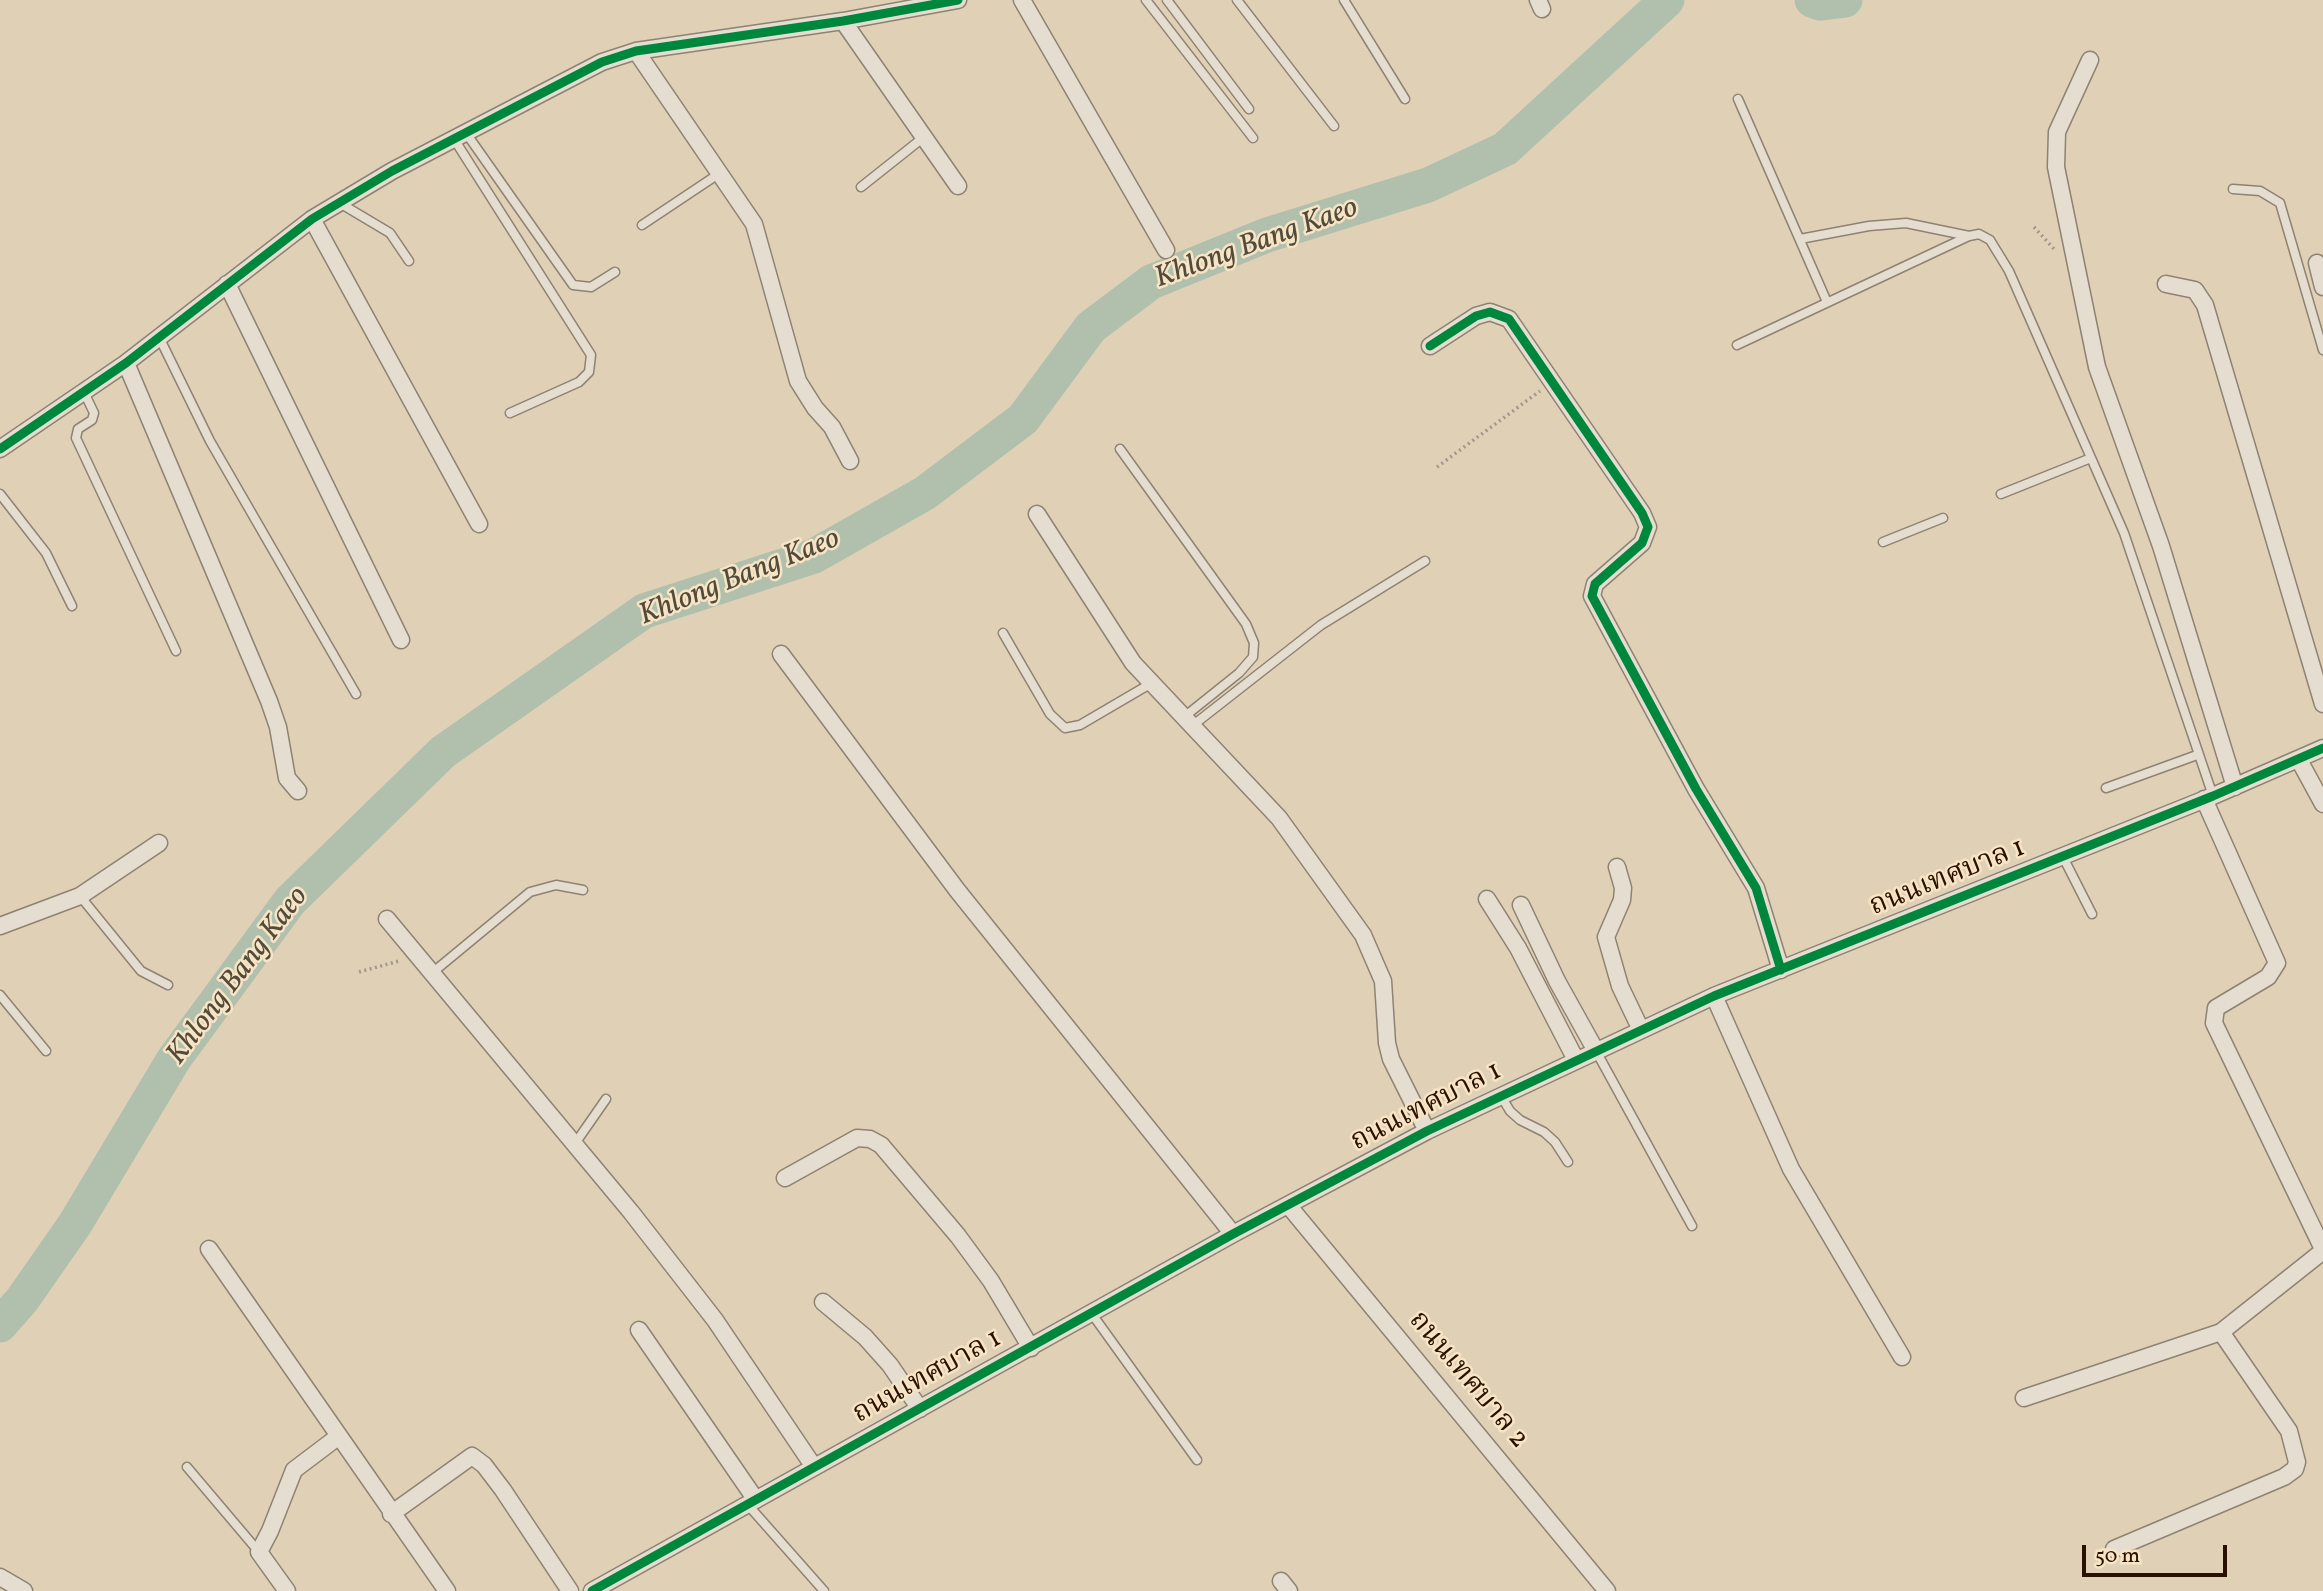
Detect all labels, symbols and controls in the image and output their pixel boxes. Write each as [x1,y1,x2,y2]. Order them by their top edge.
water label: Khlong Bang Kaeo [1151,192,1363,298]
water label: Khlong Bang Kaeo [634,522,846,636]
street label: ถนนเทศบาล 1 [1865,833,2031,925]
water label: Khlong Bang Kaeo [160,881,318,1073]
street label: ถนนเทศบาล 1 [1346,1056,1508,1160]
street label: ถนนเทศบาล 2 [1400,1306,1534,1456]
street label: ถนนเทศบาล 1 [848,1323,1008,1433]
scale bar [2085,1532,2230,1576]
text: 50 m [2095,1542,2140,1571]

